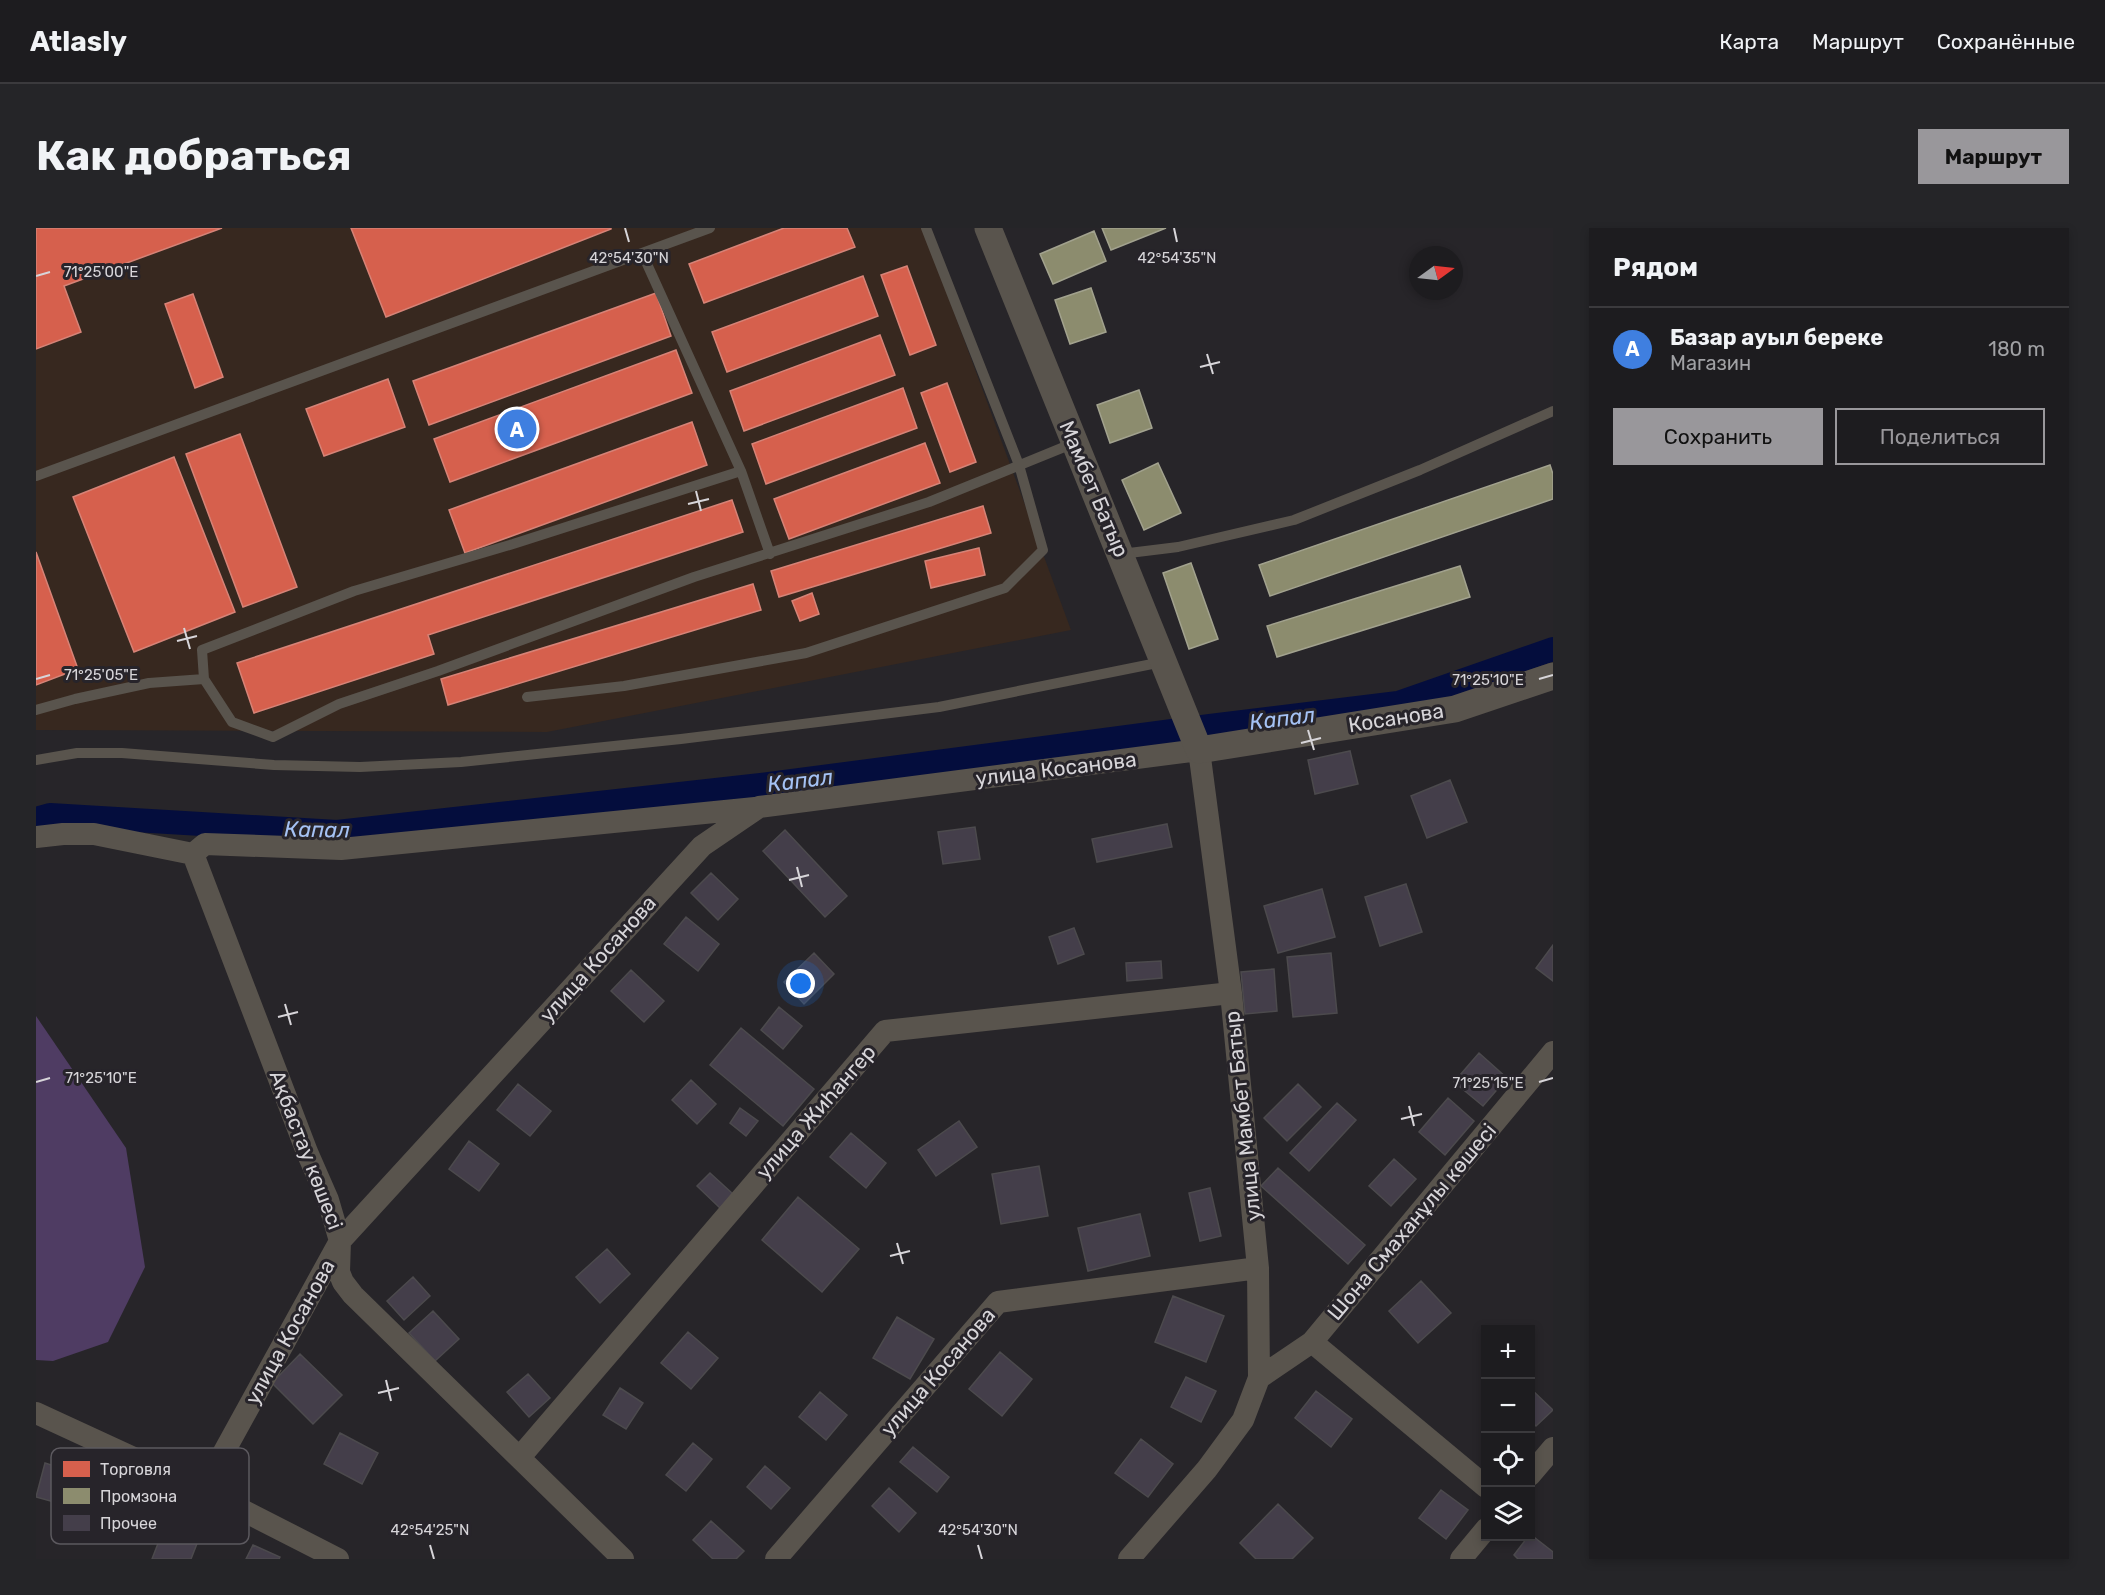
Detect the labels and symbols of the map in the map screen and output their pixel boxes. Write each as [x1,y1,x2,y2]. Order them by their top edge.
north arrow [1409,246,1463,300]
text: 42°54'30"N [589,249,669,267]
text: 42°54'35"N [1137,249,1217,267]
text: 71°25'00"E [64,263,138,281]
pin: A [498,406,536,452]
street label: Мамбет Батыр [1055,417,1134,561]
text: 71°25'05"E [64,666,138,684]
text: 71°25'10"E [1452,671,1524,689]
street label: Косанова [1346,698,1445,737]
water label: Капал [1248,701,1317,736]
street label: улица Косанова [974,746,1138,791]
water label: Капал [766,763,835,798]
water label: Капал [284,815,350,844]
street label: улица Косанова [534,890,661,1027]
your location [786,969,815,998]
street label: улица Мамбет Батыр [1219,1010,1266,1222]
street label: улица Жиhангер [751,1040,881,1184]
street label: Ақбастау көшесі [265,1067,348,1233]
text: 71°25'10"E [65,1069,137,1087]
text: 71°25'15"E [1453,1074,1523,1092]
street label: Шона Смаханұлы көшесі [1322,1118,1501,1325]
street label: улица Косанова [239,1255,340,1409]
street label: улица Косанова [875,1302,1000,1441]
legend [51,1448,249,1544]
text: Торговля [100,1460,171,1479]
text: Промзона [100,1487,177,1506]
text: Прочее [100,1514,157,1533]
text: 42°54'25"N [391,1521,469,1539]
text: 42°54'30"N [938,1521,1018,1539]

